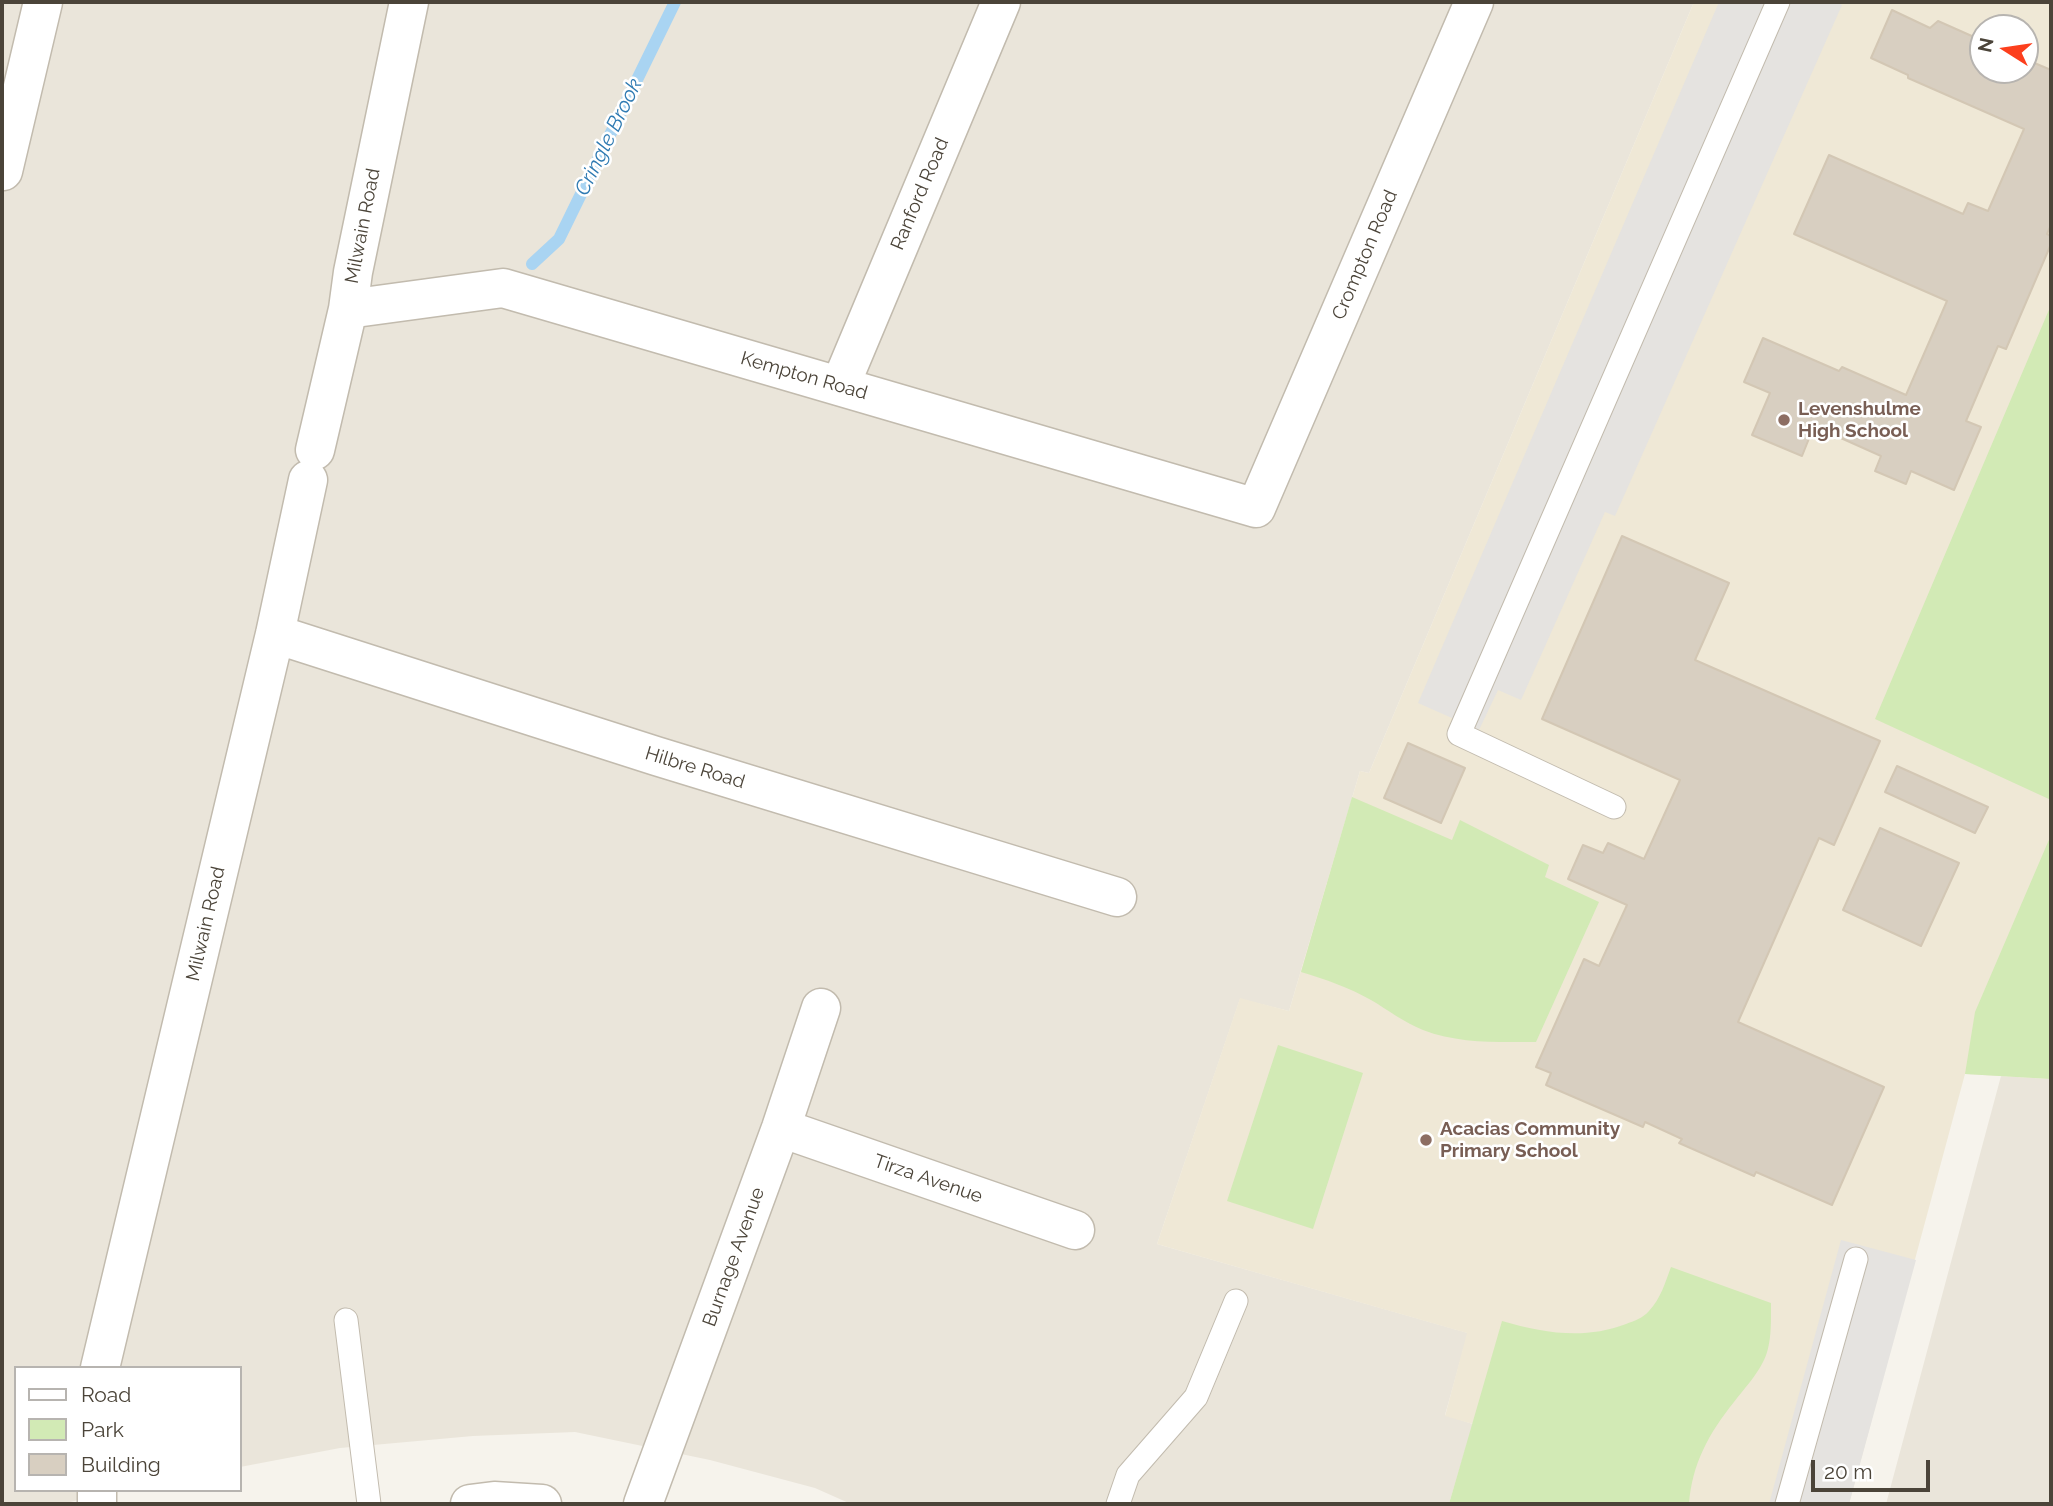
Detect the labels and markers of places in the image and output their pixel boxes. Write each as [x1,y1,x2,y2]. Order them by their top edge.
place label: Levenshulme High School [1798,398,1921,442]
marker: Levenshulme High School [1776,412,1792,428]
place label: Acacias Community Primary School [1440,1118,1620,1162]
marker: Acacias Community Primary School [1418,1132,1434,1148]

